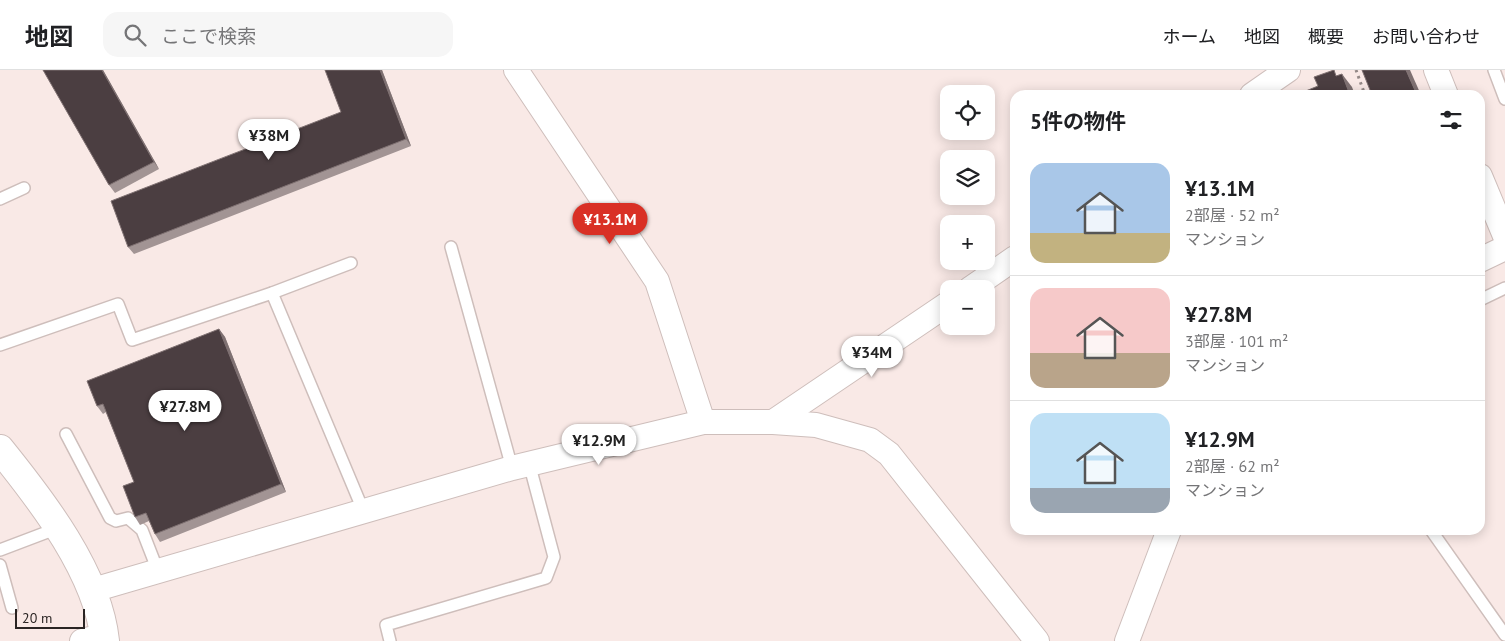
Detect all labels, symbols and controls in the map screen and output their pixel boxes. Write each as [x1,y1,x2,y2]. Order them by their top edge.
search box [103,12,453,57]
text: 地図 [25,21,73,52]
icon: search [121,21,149,49]
text: ここで検索 [161,24,256,48]
text: ホーム [1163,25,1216,48]
text: 地図 [1244,25,1280,48]
text: 概要 [1308,25,1344,48]
text: お問い合わせ [1372,25,1480,48]
map controls [940,85,995,335]
button: locate [940,85,995,140]
icon: filters [1437,106,1465,134]
text: 5件の物件 [1030,108,1126,135]
pin: ¥38M [239,118,299,161]
text: ¥38M [249,125,289,145]
button: layers [940,150,995,205]
text: ¥13.1M [1185,175,1255,202]
icon: home [1070,183,1130,243]
pin: ¥13.1M [569,202,651,245]
text: 2部屋 · 52 m² [1185,205,1280,225]
text: ¥13.1M [583,209,637,229]
button: + [940,215,995,270]
text: マンション [1185,229,1265,249]
button: − [940,280,995,335]
text: ¥27.8M [1185,301,1252,328]
icon: home [1070,308,1130,368]
text: 3部屋 · 101 m² [1185,331,1288,351]
pin: ¥34M [842,336,902,378]
text: ¥34M [852,342,892,362]
text: マンション [1185,355,1265,375]
pin: ¥27.8M [144,390,226,432]
text: ¥27.8M [159,396,211,416]
pin: ¥12.9M [558,424,640,466]
text: ¥12.9M [1185,426,1255,453]
text: ¥12.9M [572,430,626,450]
icon: home [1070,433,1130,493]
text: 2部屋 · 62 m² [1185,456,1280,476]
text: マンション [1185,480,1265,500]
scale bar [15,606,85,629]
text: 20 m [22,609,52,627]

